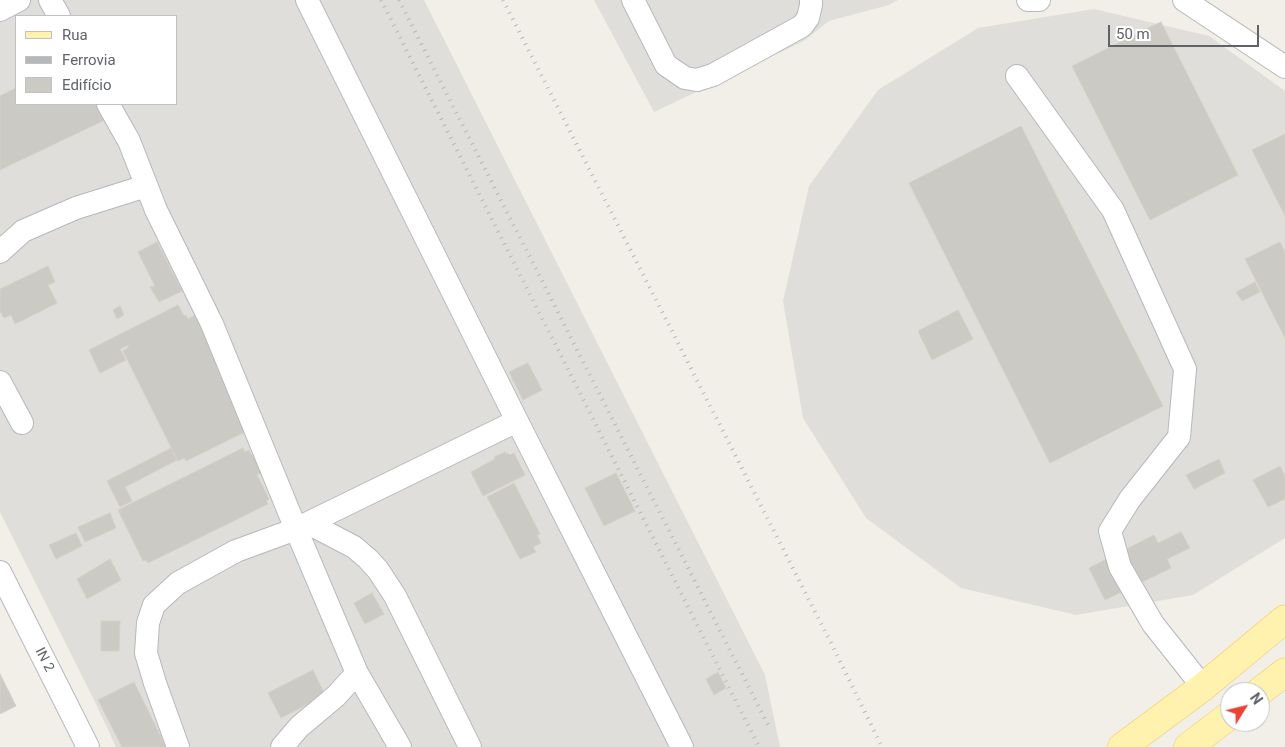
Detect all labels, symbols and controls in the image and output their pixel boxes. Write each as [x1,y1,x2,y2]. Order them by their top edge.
legend [15,15,178,105]
scale bar [1110,15,1261,47]
text: 50 m [1116,25,1150,43]
text: Rua [62,26,88,44]
text: Ferrovia [62,51,116,69]
text: Edifício [62,76,111,94]
street label: IN 2 [31,645,57,675]
north arrow [1220,682,1270,732]
text: N [1247,690,1266,707]

